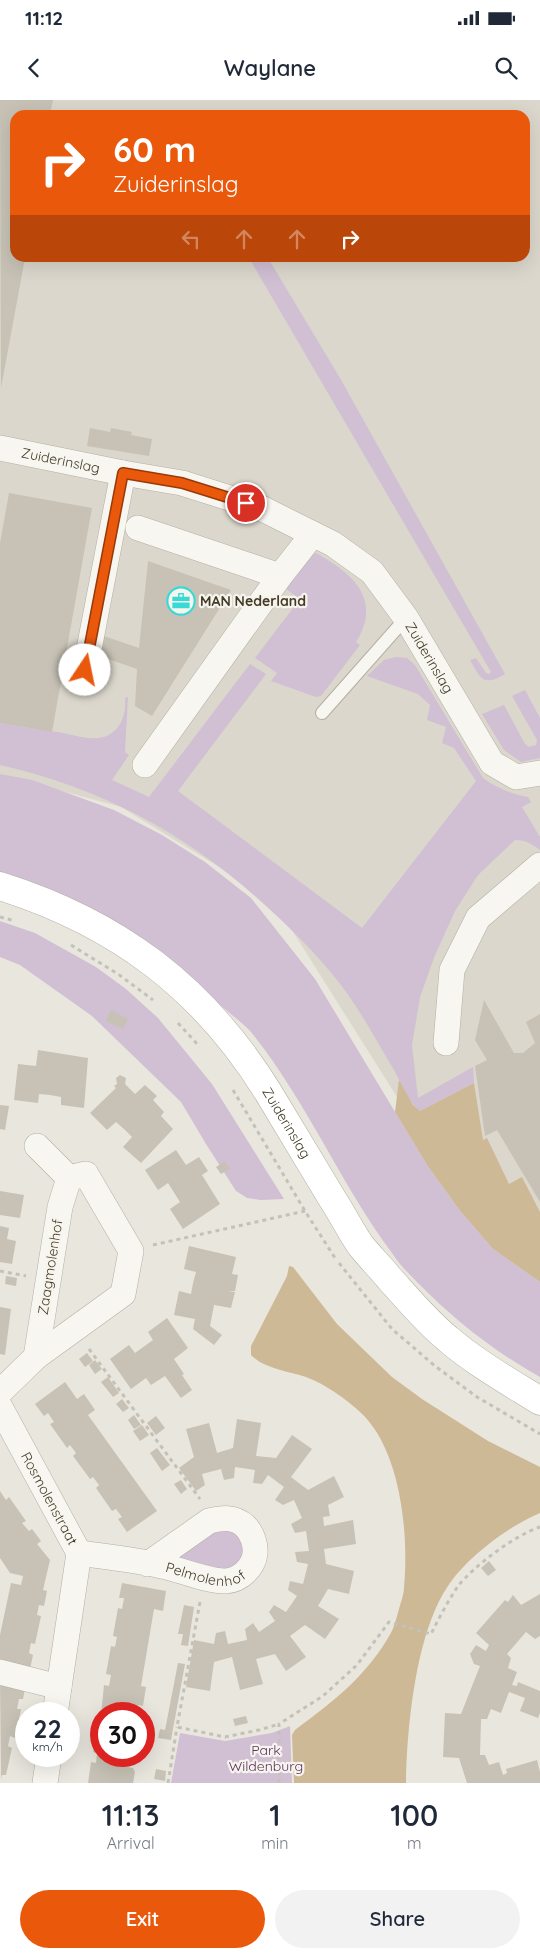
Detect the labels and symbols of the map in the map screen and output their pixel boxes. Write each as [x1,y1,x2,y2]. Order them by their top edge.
street label: Zuiderinslag [20,444,102,477]
pin [225,482,267,524]
office icon: MAN Nederland [166,586,196,616]
place label: MAN Nederland [200,592,306,610]
street label: Zuiderinslag [401,619,458,697]
position arrow [58,643,110,695]
street label: Zuiderinslag [258,1084,315,1162]
street label: Zaagmolenhof [34,1218,66,1316]
street label: Rosmolenstraat [17,1449,82,1548]
street label: Pelmolenhof [164,1558,249,1590]
speed limit sign: 30 [90,1702,155,1767]
park label: Park Wildenburg [229,1741,303,1775]

